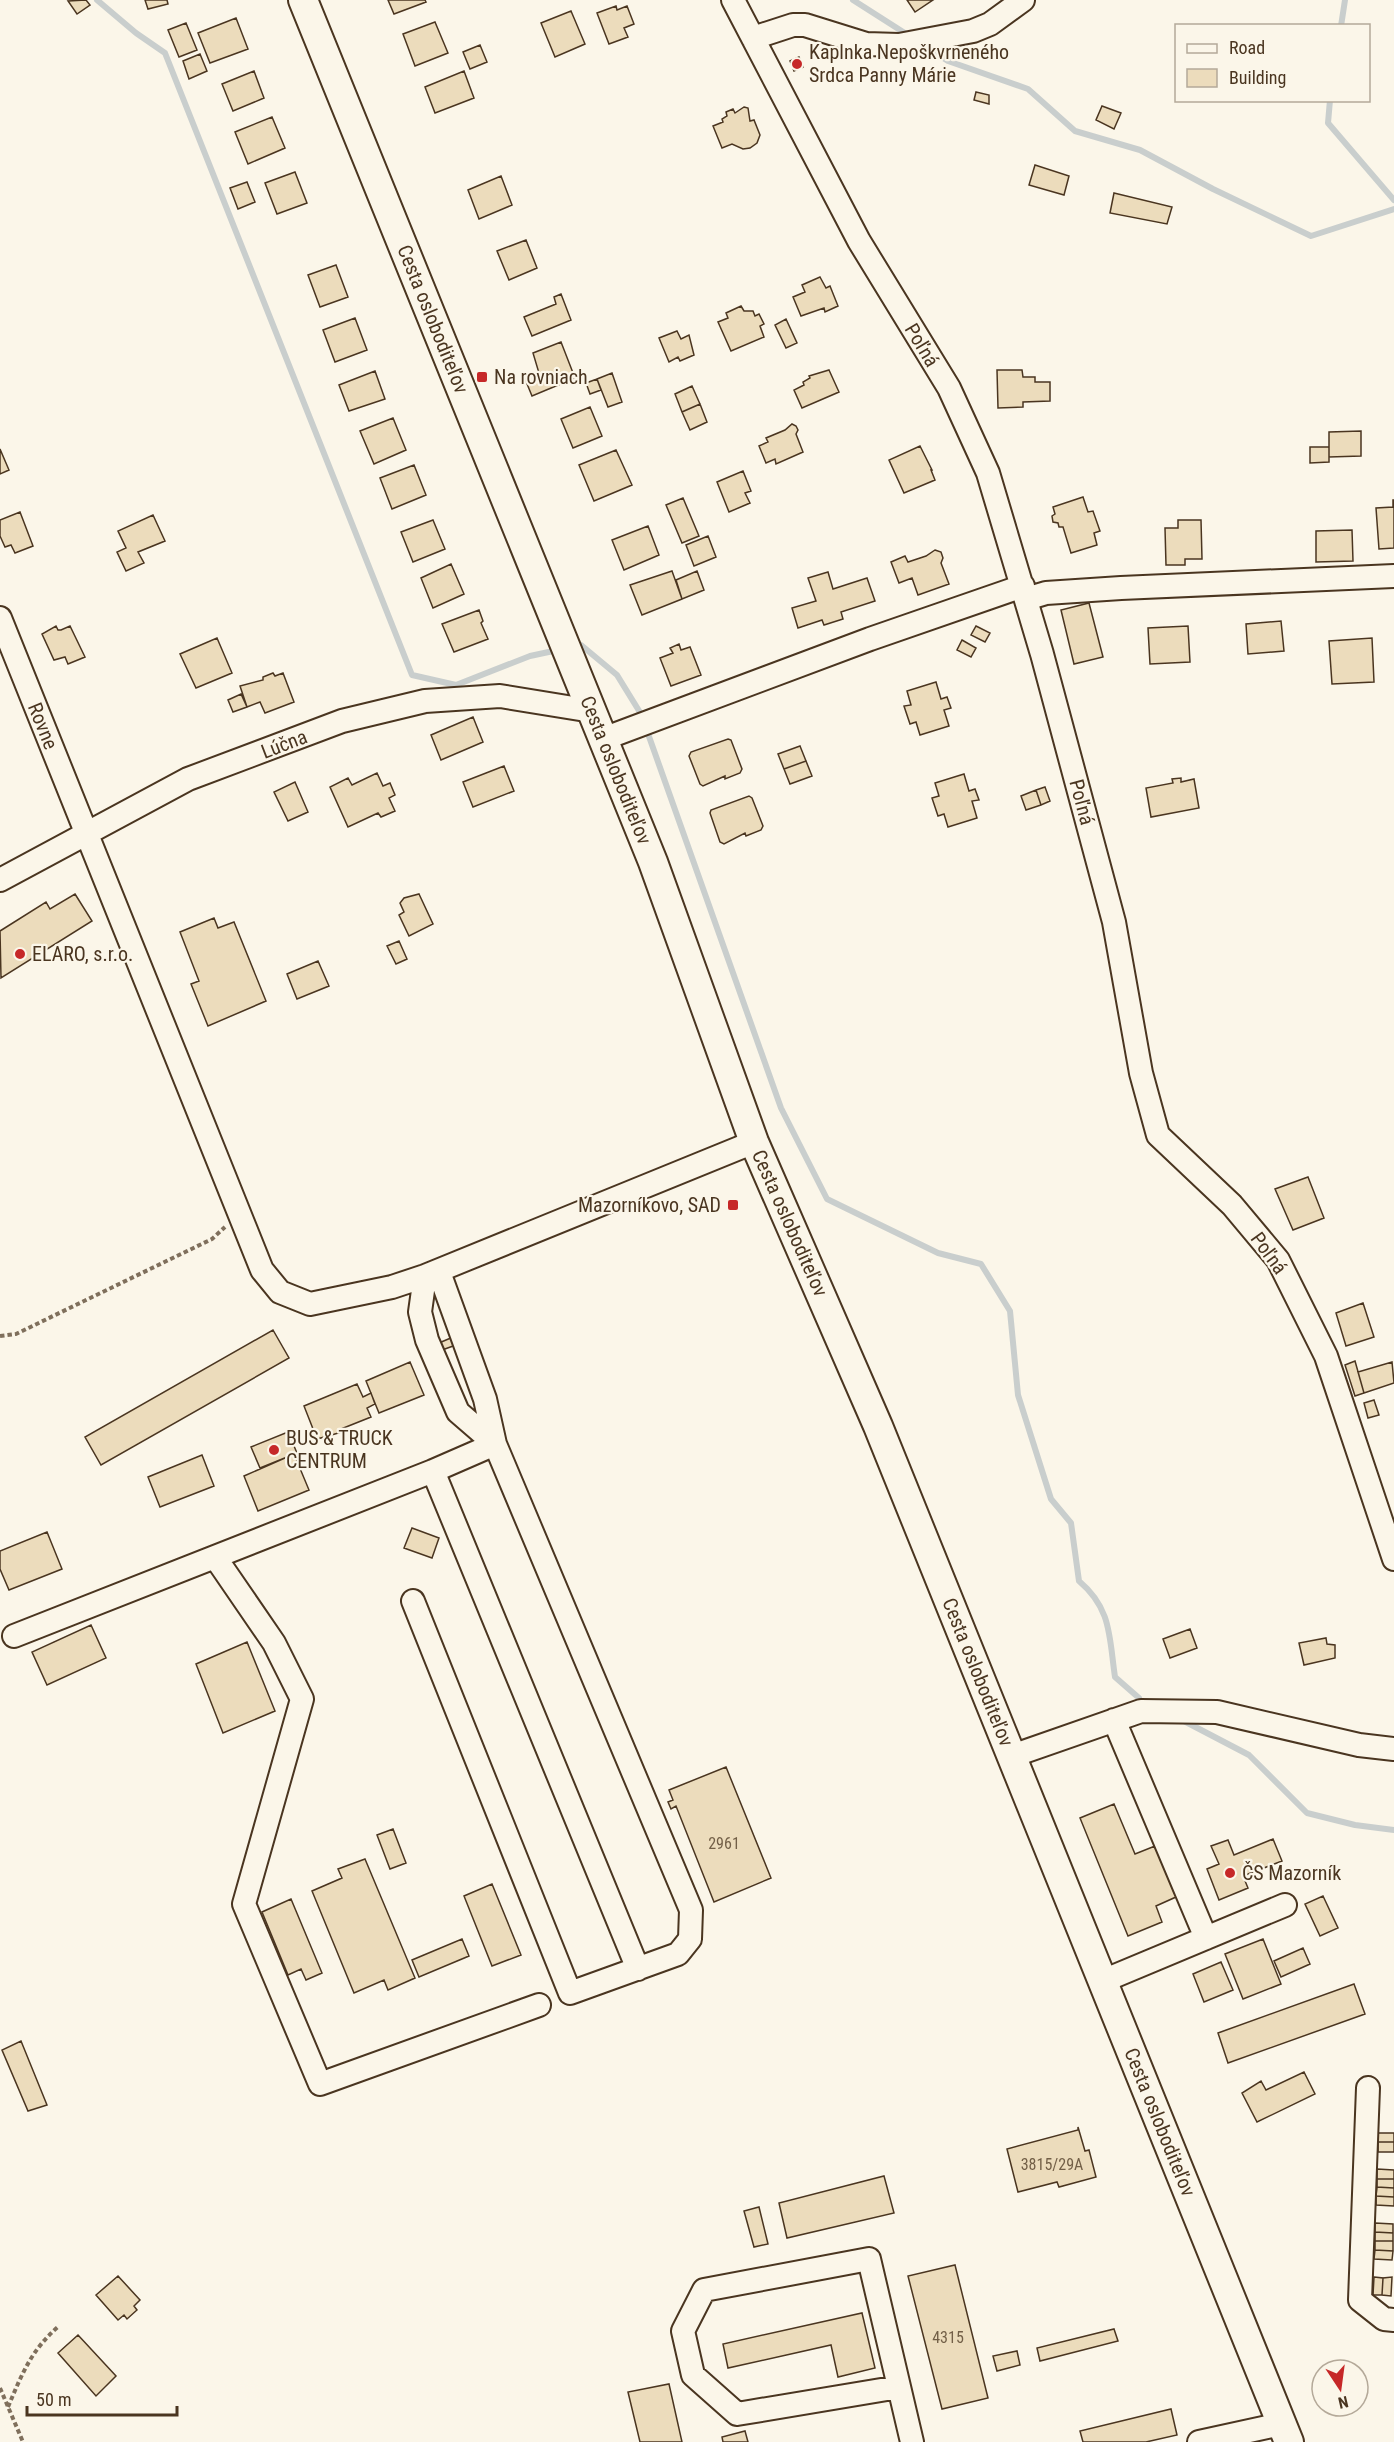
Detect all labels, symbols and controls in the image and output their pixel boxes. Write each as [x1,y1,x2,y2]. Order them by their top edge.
legend [1175,24,1370,102]
text: Road [1229,37,1265,58]
place label: Kaplnka Nepoškvrneného Srdca Panny Márie [809,40,1009,87]
marker: Kaplnka Nepoškvrneného Srdca Panny Márie [790,57,804,71]
text: Building [1229,67,1286,88]
street label: Cesta osloboditeľov [392,241,474,397]
street label: Poľná [900,319,944,371]
place label: Na rovniach [494,365,588,389]
marker: Na rovniach [475,370,489,384]
street label: Cesta osloboditeľov [575,692,657,848]
street label: Rovne [23,699,63,753]
street label: Lúčna [258,724,310,764]
street label: Poľná [1064,777,1100,827]
place label: ELARO, s.r.o. [32,942,133,966]
marker: ELARO, s.r.o. [13,947,27,961]
street label: Cesta osloboditeľov [747,1146,833,1300]
place label: Mazorníkovo, SAD [578,1193,721,1217]
marker: Mazorníkovo, SAD [726,1198,740,1212]
street label: Poľná [1246,1227,1292,1279]
place label: BUS & TRUCK CENTRUM [286,1426,393,1473]
marker: BUS & TRUCK CENTRUM [267,1443,281,1457]
street label: Cesta osloboditeľov [937,1594,1019,1750]
house number: 2961 [708,1834,740,1853]
place label: ČS Mazorník [1242,1861,1341,1885]
marker: ČS Mazorník [1223,1866,1237,1880]
street label: Cesta osloboditeľov [1119,2044,1201,2200]
house number: 3815/29A [1021,2155,1083,2174]
house number: 4315 [932,2328,964,2347]
north arrow [1310,2358,1370,2418]
scale bar [27,2379,177,2417]
text: 50 m [36,2389,71,2410]
text: N [1336,2392,1350,2412]

